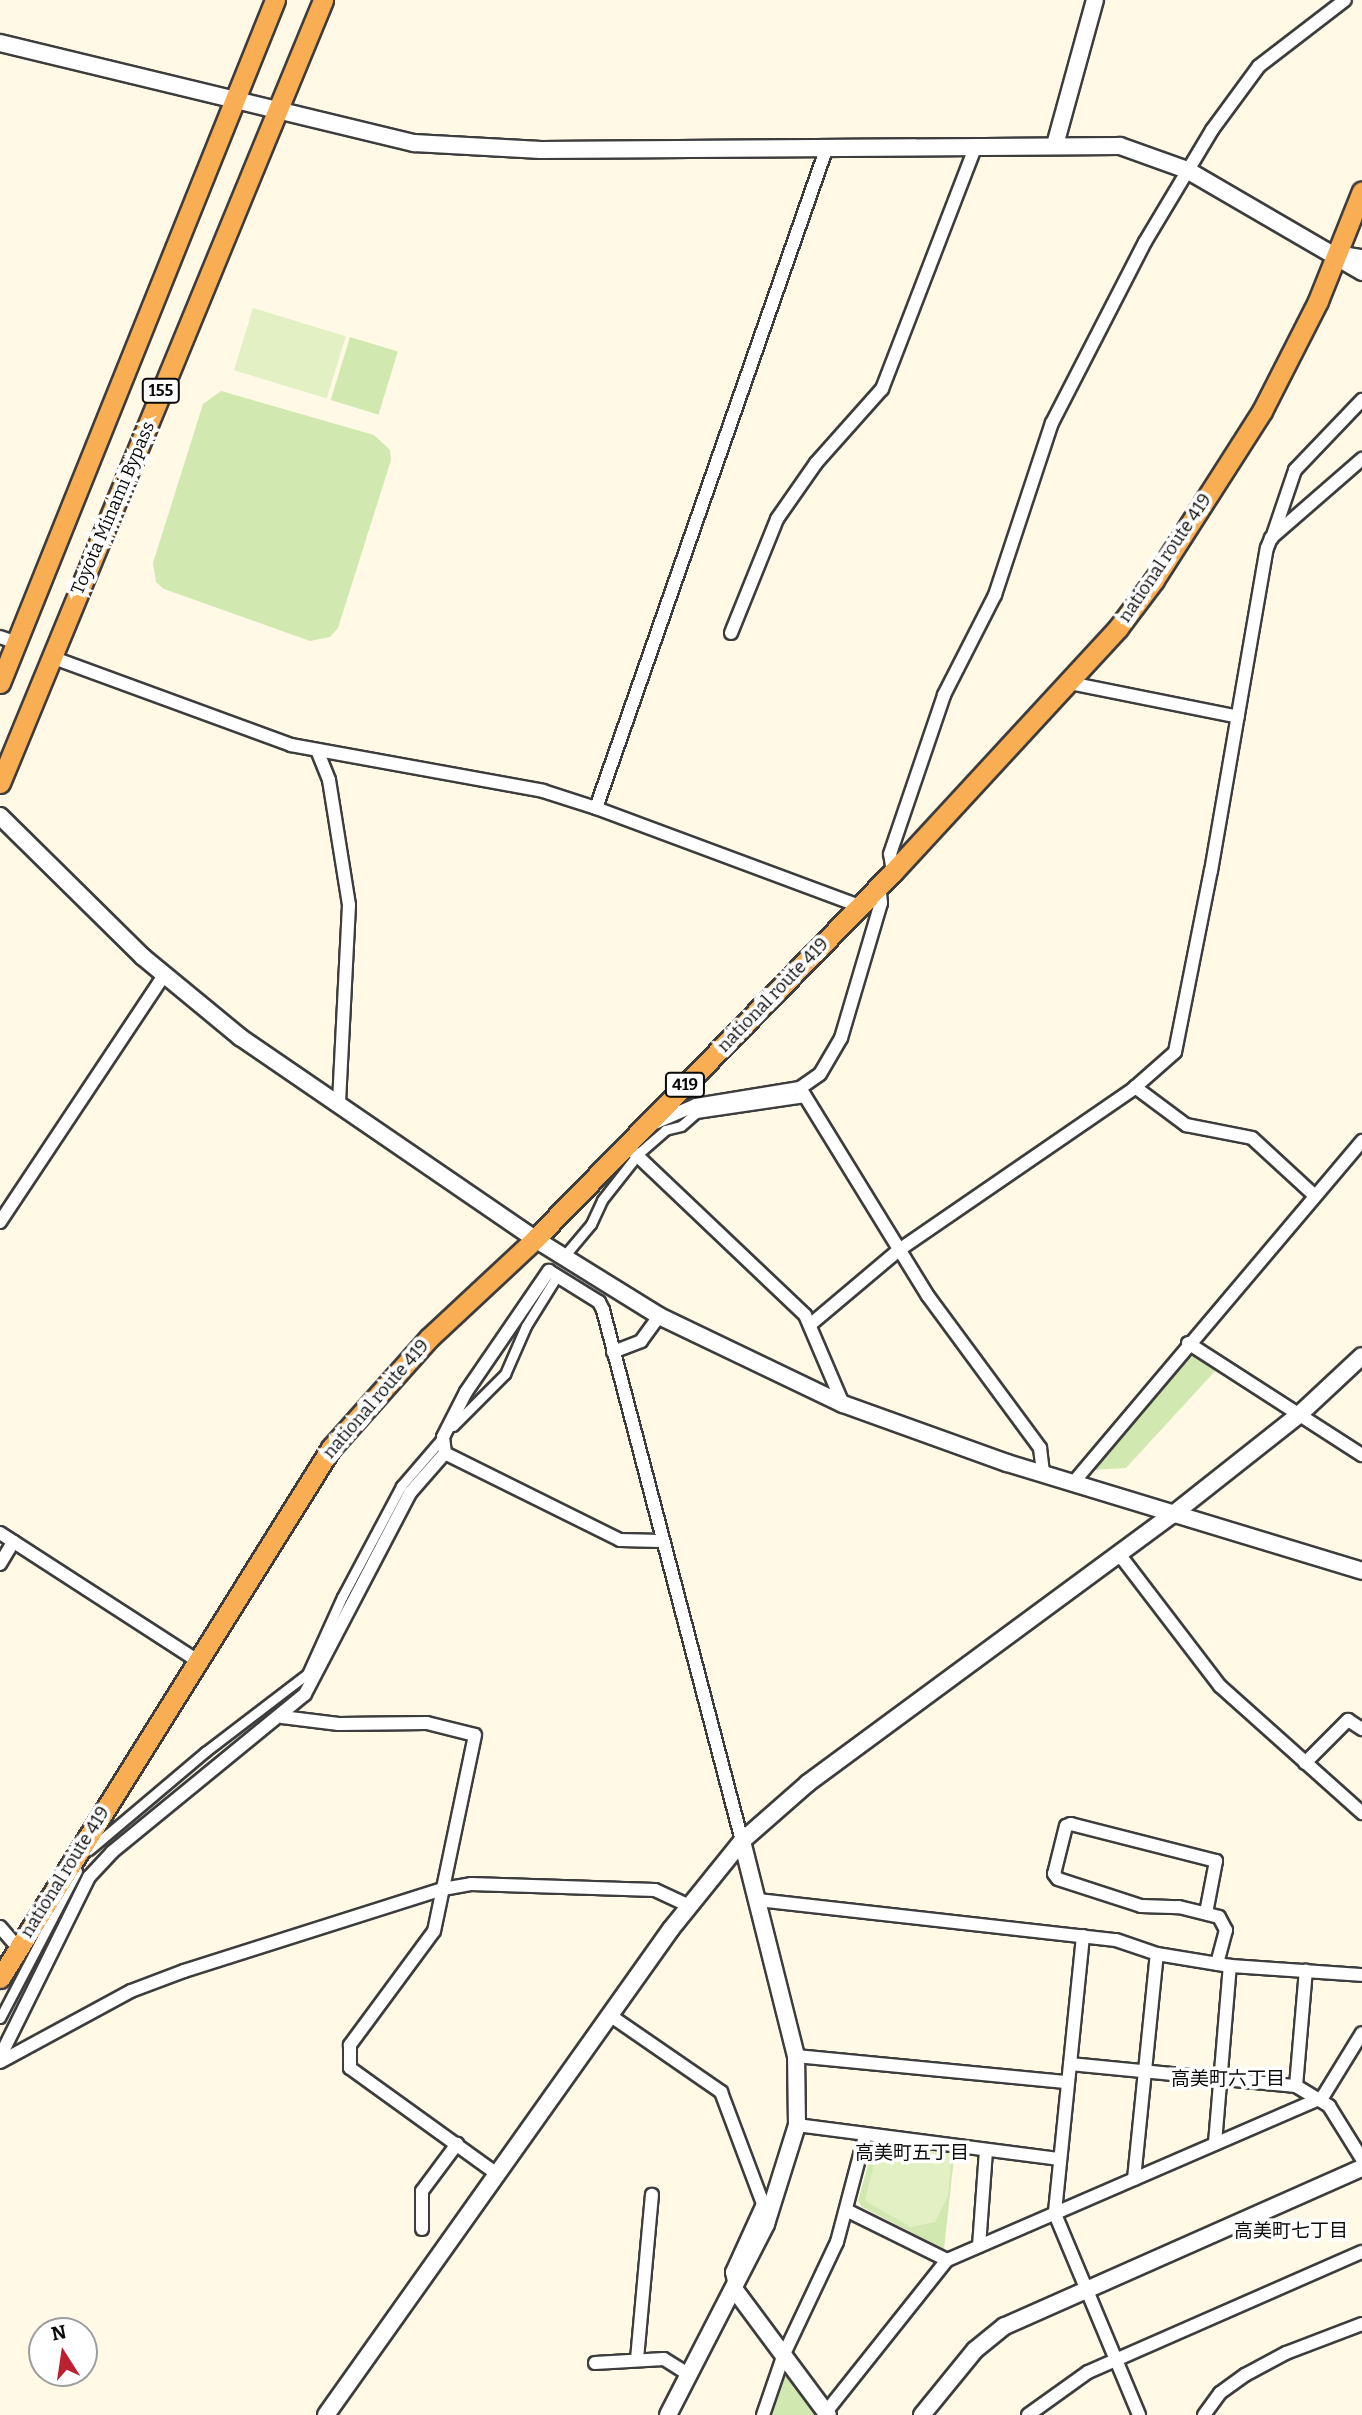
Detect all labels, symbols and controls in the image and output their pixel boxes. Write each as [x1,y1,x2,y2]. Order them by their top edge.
road number: 155 [142,378,180,404]
street label: Toyota Minami Bypass [67,418,159,598]
street label: national route 419 [1114,490,1216,626]
street label: national route 419 [713,933,833,1057]
road number: 419 [664,1072,706,1098]
street label: national route 419 [318,1335,434,1463]
street label: national route 419 [16,1802,114,1942]
district label: 高美町六丁目 [1171,2068,1285,2090]
district label: 高美町五丁目 [855,2142,969,2164]
district label: 高美町七丁目 [1234,2220,1348,2242]
north arrow [28,2317,98,2387]
text: N [49,2320,69,2346]

